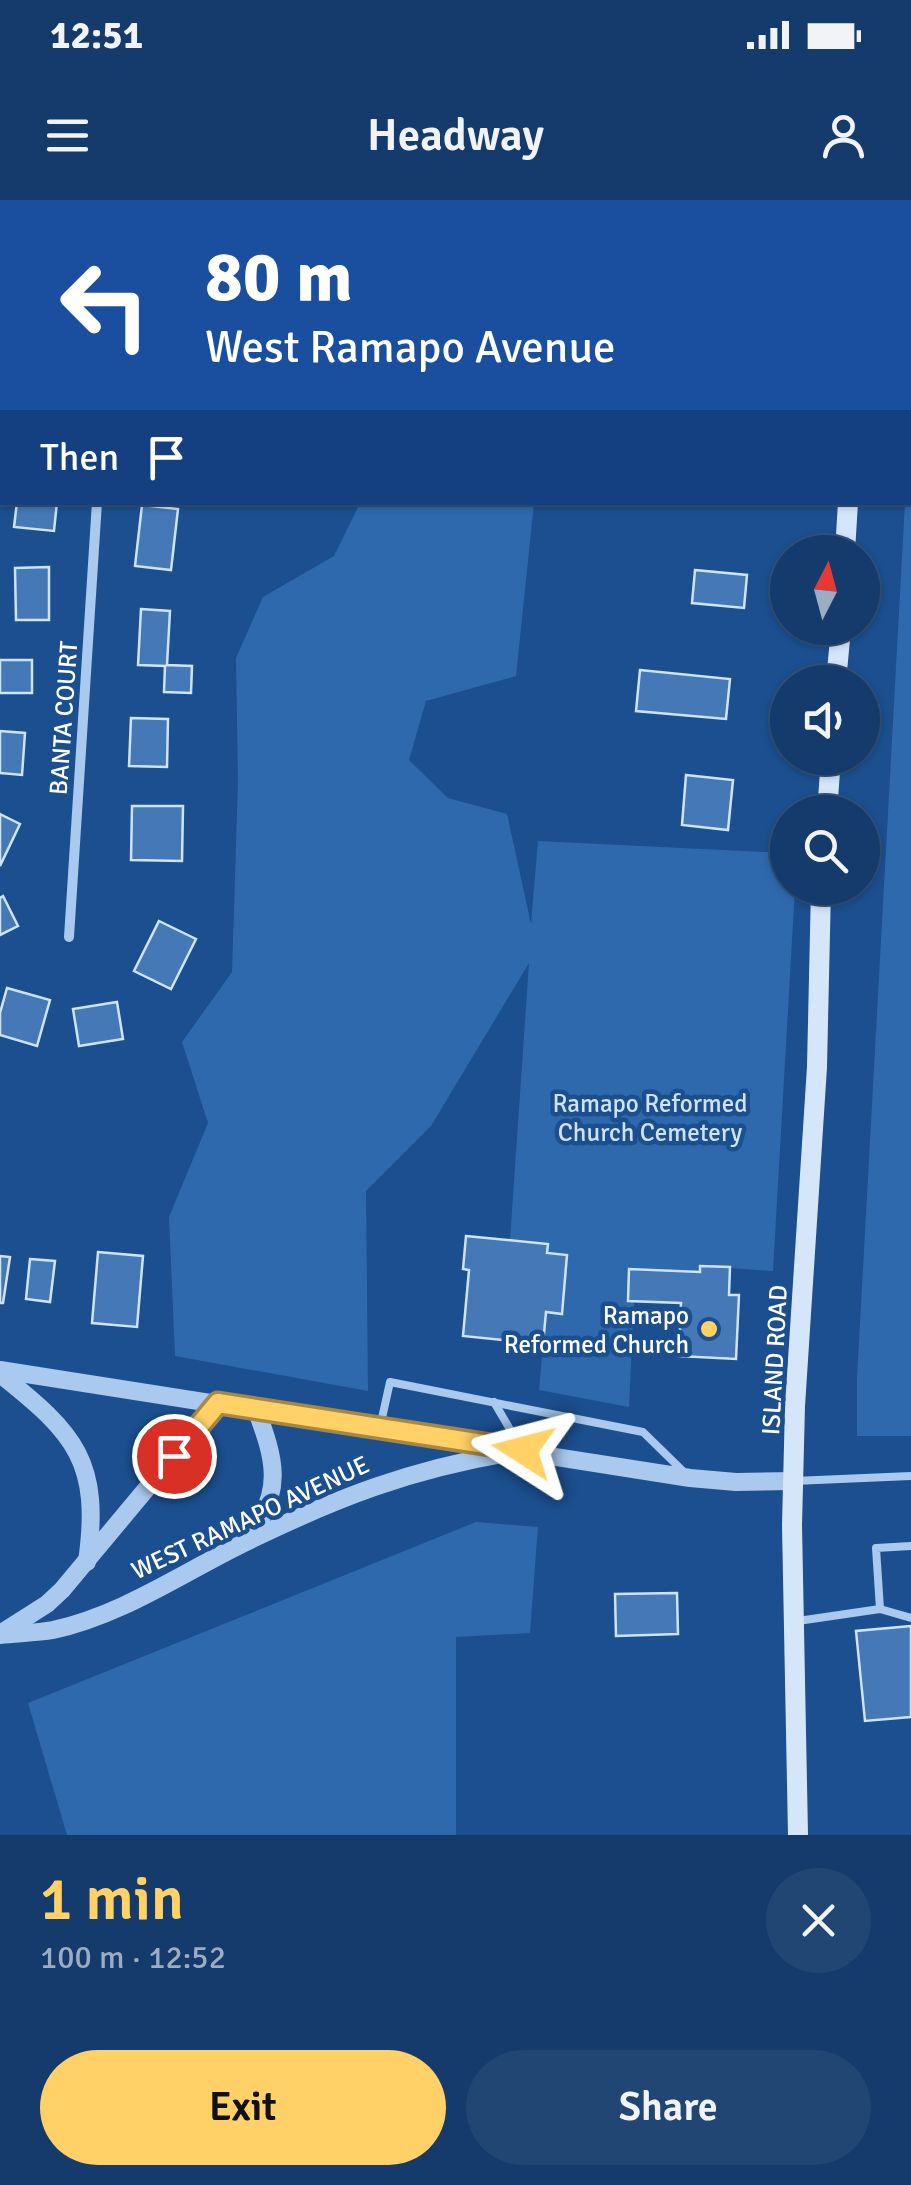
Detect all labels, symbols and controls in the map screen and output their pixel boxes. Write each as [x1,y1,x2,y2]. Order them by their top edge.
text: 12:51 [50,12,143,59]
icon: menu [40,108,95,163]
text: Headway [367,108,544,163]
icon: person [816,108,871,163]
text: 80 m [205,234,353,320]
icon: left [40,240,170,370]
text: West Ramapo Avenue [205,320,615,375]
icon: arrive [139,430,194,485]
text: Then [40,434,119,481]
north arrow [770,535,880,645]
map controls [770,535,880,905]
street label: BANTA COURT [43,639,84,796]
button: sound [770,665,880,775]
button: search [770,795,880,905]
park label: Ramapo Reformed Church Cemetery [552,1088,748,1148]
street label: ISLAND ROAD [755,1284,794,1436]
place label: Ramapo Reformed Church [504,1300,689,1360]
marker: Ramapo Reformed Church [698,1318,720,1340]
position arrow [471,1398,575,1502]
pin [132,1414,217,1499]
icon: arrive [147,1429,202,1484]
street label: WEST RAMAPO AVENUE [126,1449,374,1586]
text: 1 min [40,1863,184,1937]
button: close [766,1868,871,1973]
text: 100 m · 12:52 [40,1938,226,1977]
button: Exit [40,2050,446,2165]
button: Share [466,2050,871,2165]

